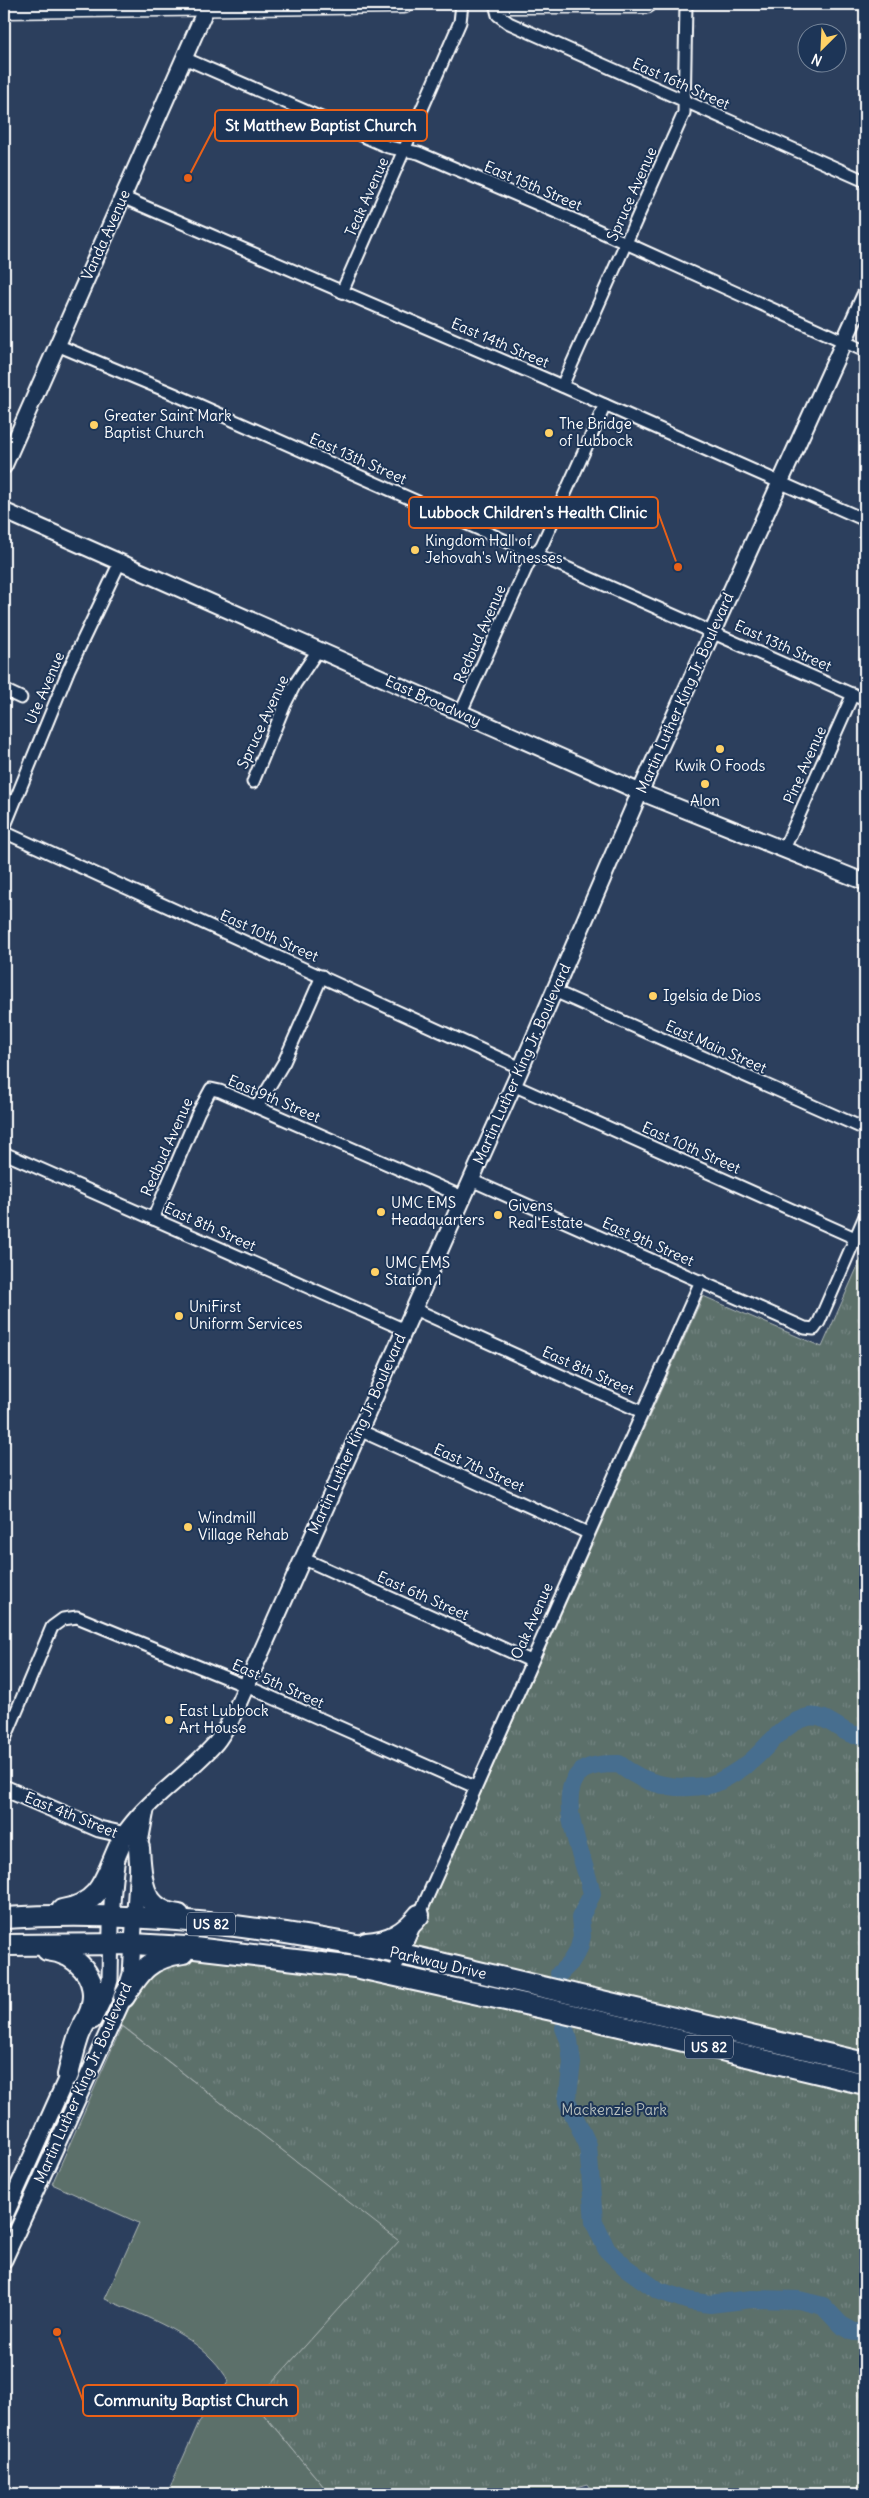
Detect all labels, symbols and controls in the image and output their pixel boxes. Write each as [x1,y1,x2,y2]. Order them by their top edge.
north arrow [796,22,846,72]
text: N [809,50,825,70]
street label: East 16th Street [630,54,733,113]
callout: St Matthew Baptist Church [215,110,427,141]
text: St Matthew Baptist Church [225,115,417,136]
street label: Spruce Avenue [602,144,661,244]
street label: Teak Avenue [341,154,392,239]
street label: East 15th Street [481,156,585,215]
street label: Vanda Avenue [77,187,134,283]
street label: East 14th Street [448,313,552,372]
place label: Greater Saint Mark Baptist Church [104,406,232,442]
place label: The Bridge of Lubbock [559,414,633,450]
marker: Greater Saint Mark Baptist Church [88,419,100,431]
marker: The Bridge of Lubbock [543,427,555,439]
street label: East 13th Street [307,429,410,488]
callout: Lubbock Children's Health Clinic [409,497,658,528]
text: Lubbock Children's Health Clinic [419,502,647,522]
place label: Kingdom Hall of Jehovah's Witnesses [425,531,563,567]
marker: Kingdom Hall of Jehovah's Witnesses [409,544,421,556]
street label: Redbud Avenue [449,582,510,686]
street label: Martin Luther King Jr. Boulevard [632,589,738,796]
street label: East 13th Street [732,616,835,675]
street label: Ute Avenue [21,649,68,727]
street label: East Broadway [382,671,484,730]
street label: Spruce Avenue [233,672,292,772]
street label: Pine Avenue [779,723,830,807]
marker: Kwik O Foods [714,743,726,755]
place label: Kwik O Foods [675,756,766,775]
marker: Alon [699,778,711,790]
place label: Alon [690,791,720,810]
street label: East 10th Street [217,905,321,966]
street label: Martin Luther King Jr. Boulevard [469,960,575,1167]
place label: Igelsia de Dios [663,986,761,1005]
marker: Igelsia de Dios [647,990,659,1002]
street label: East Main Street [663,1016,770,1077]
street label: East 9th Street [225,1071,323,1127]
street label: Redbud Avenue [136,1095,197,1199]
street label: East 10th Street [639,1117,743,1178]
place label: UMC EMS Headquarters [391,1193,485,1229]
place label: Givens Real Estate [508,1196,583,1232]
street label: East 8th Street [161,1198,259,1255]
marker: UMC EMS Headquarters [375,1206,387,1218]
marker: Givens Real Estate [492,1209,504,1221]
street label: East 9th Street [599,1213,697,1270]
place label: UMC EMS Station 1 [385,1253,450,1289]
marker: UMC EMS Station 1 [369,1266,381,1278]
place label: UniFirst Uniform Services [189,1297,303,1333]
marker: UniFirst Uniform Services [173,1310,185,1322]
street label: Martin Luther King Jr. Boulevard [304,1330,410,1537]
street label: East 8th Street [539,1342,637,1399]
street label: East 7th Street [431,1439,528,1496]
place label: Windmill Village Rehab [198,1508,289,1544]
marker: Windmill Village Rehab [182,1521,194,1533]
street label: East 6th Street [374,1567,472,1624]
street label: Oak Avenue [506,1580,557,1662]
street label: East 5th Street [229,1655,327,1712]
place label: East Lubbock Art House [179,1701,269,1737]
marker: East Lubbock Art House [163,1714,175,1726]
street label: East 4th Street [22,1787,120,1842]
road number: US 82 [187,1912,235,1936]
street label: Parkway Drive [388,1942,488,1983]
street label: Martin Luther King Jr. Boulevard [30,1979,136,2186]
road number: US 82 [685,2035,733,2058]
park label: Mackenzie Park [561,2100,667,2119]
callout: Community Baptist Church [83,2385,298,2416]
text: Community Baptist Church [94,2390,288,2411]

